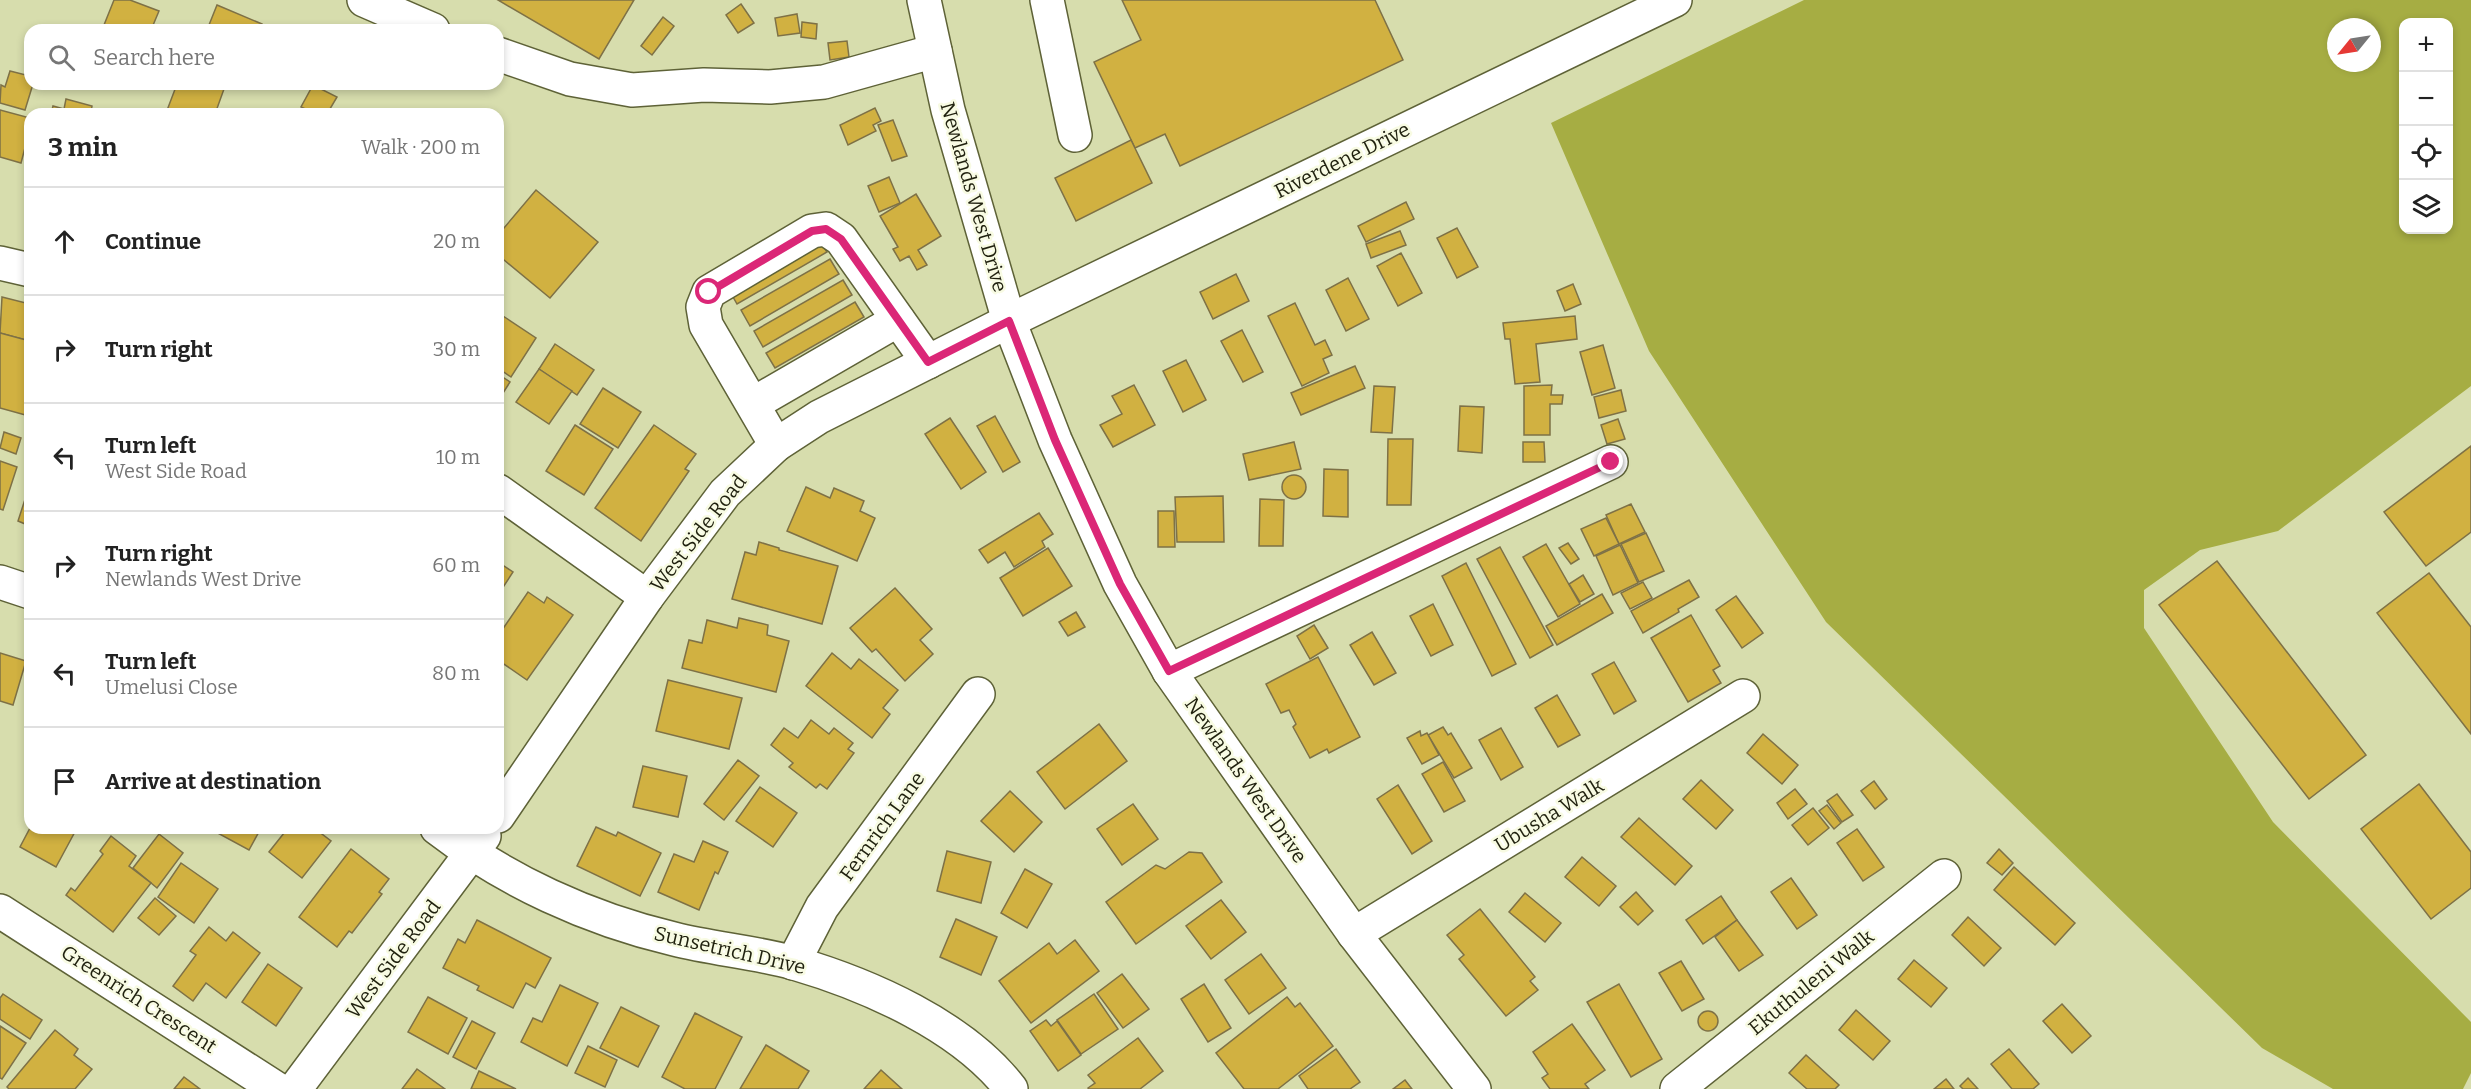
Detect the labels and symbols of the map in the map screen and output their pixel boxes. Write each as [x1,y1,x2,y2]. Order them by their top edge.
north arrow [2327,18,2381,72]
street label: Newlands West Drive [935,99,1013,295]
street label: Riverdene Drive [1270,117,1414,203]
route start [695,278,721,304]
route end [1597,448,1623,474]
street label: West Side Road [645,470,751,596]
street label: Newlands West Drive [1180,693,1312,867]
street label: Fernrich Lane [834,767,930,885]
street label: Ubusha Walk [1490,773,1608,857]
street label: West Side Road [341,895,445,1023]
street label: Sunsetrich Drive [652,921,808,979]
street label: Ekuthuleni Walk [1744,924,1879,1040]
street label: Greenrich Crescent [57,940,221,1058]

